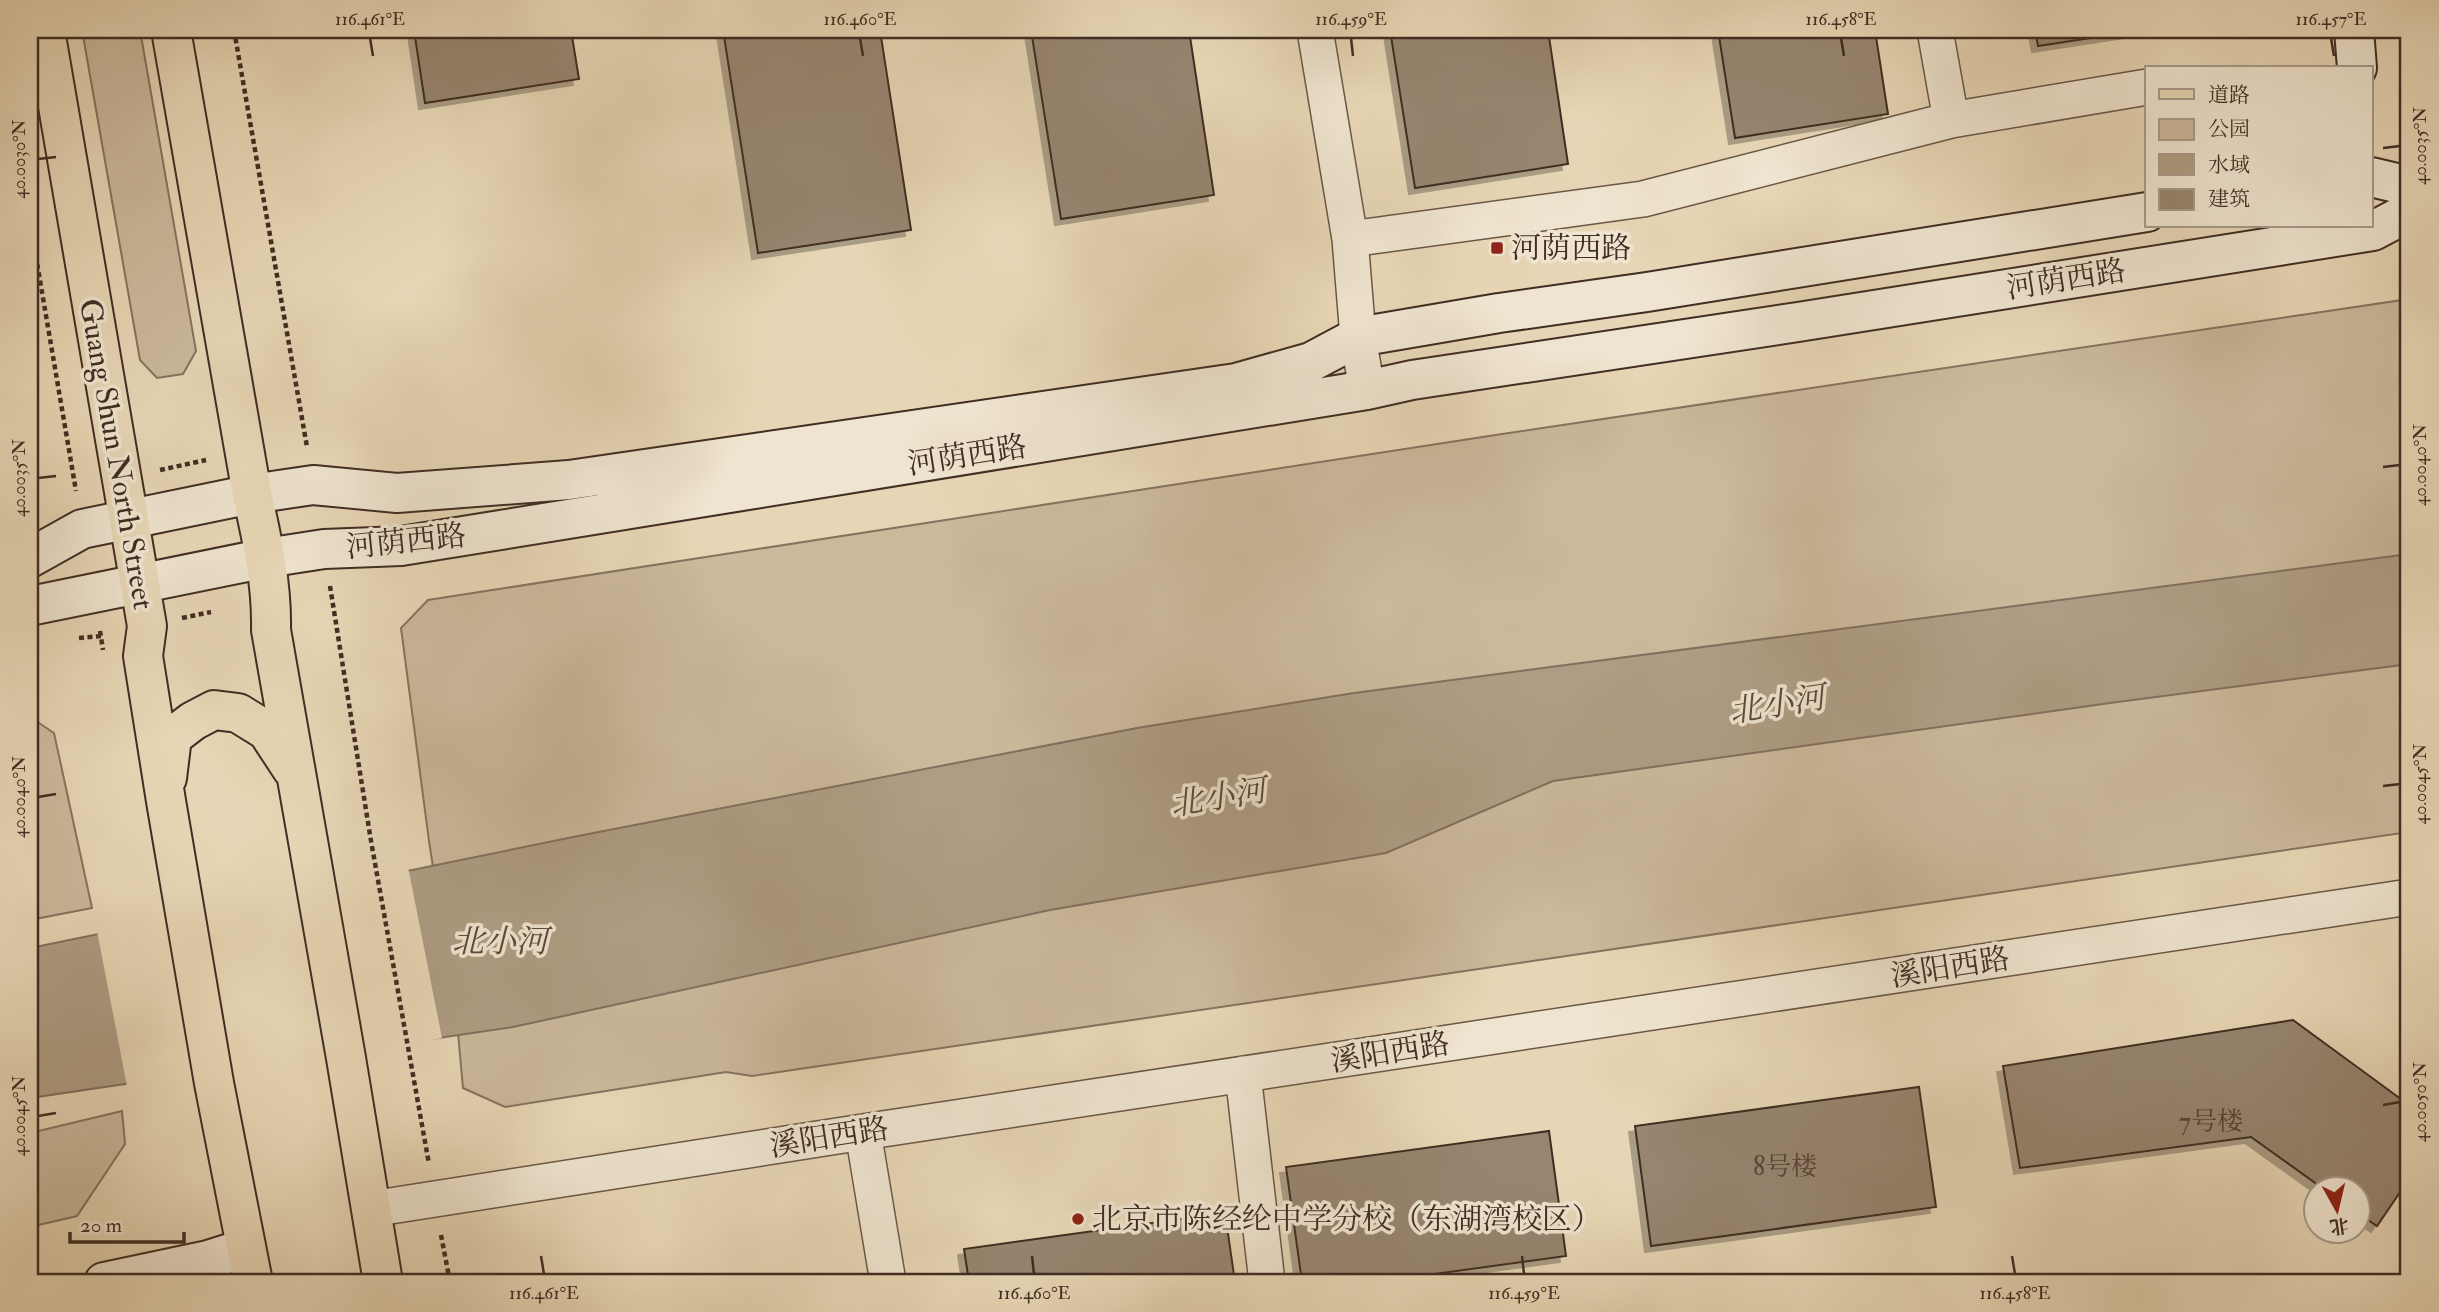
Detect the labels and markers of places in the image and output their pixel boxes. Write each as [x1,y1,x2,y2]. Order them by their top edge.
place label: 河荫西路 [1511,230,1631,267]
marker: 河荫西路 [1489,240,1505,256]
place label: 北京市陈经纶中学分校（东湖湾校区） [1092,1201,1602,1238]
marker: 北京市陈经纶中学分校（东湖湾校区） [1070,1211,1086,1227]

